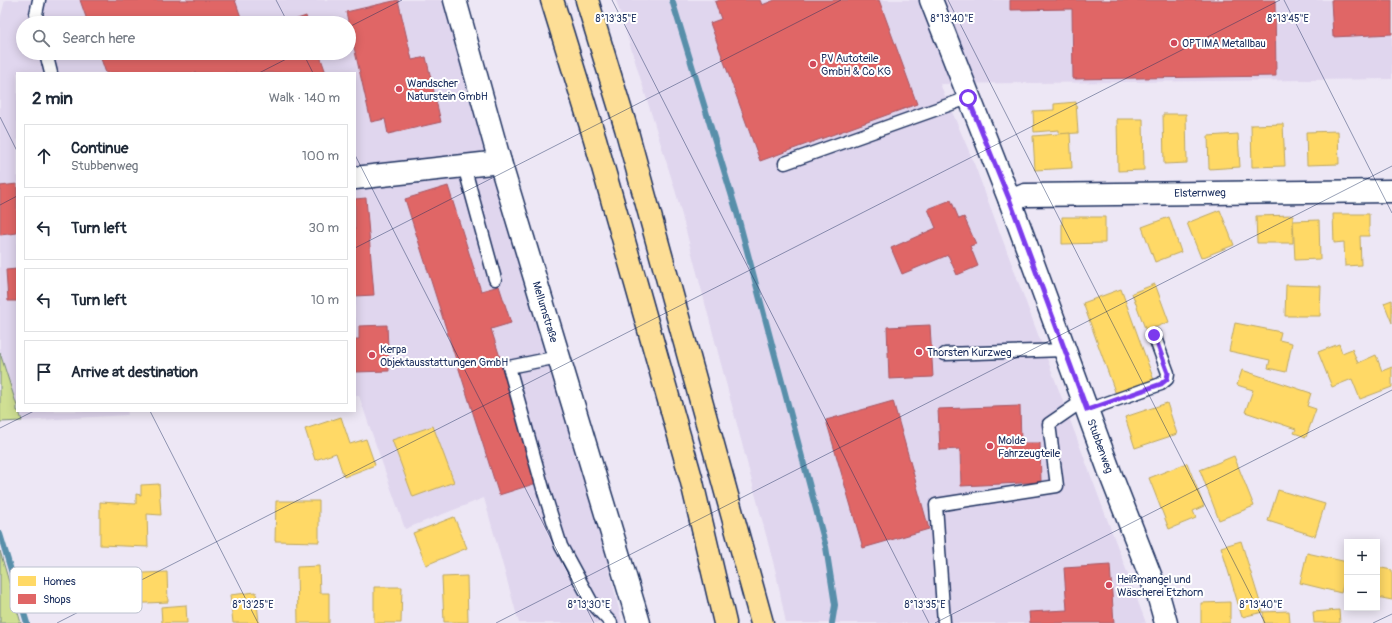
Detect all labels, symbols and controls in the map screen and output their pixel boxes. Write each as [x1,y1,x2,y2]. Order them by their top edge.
text: 8°13'35"E [595,13,637,25]
text: 8°13'40"E [931,13,973,25]
text: 8°13'45"E [1267,13,1309,25]
search box [16,16,356,60]
icon: search [30,27,52,49]
text: Search here [62,29,135,48]
place label: OPTIMA Metallbau [1182,37,1266,50]
marker: OPTIMA Metallbau [1169,38,1179,48]
place label: PV Autoteile GmbH & Co KG [821,52,891,78]
marker: PV Autoteile GmbH & Co KG [808,59,818,69]
place label: Wandscher Naturstein GmbH [407,77,488,103]
marker: Wandscher Naturstein GmbH [394,84,404,94]
text: 2 min [32,88,73,109]
route start [959,89,977,107]
text: Walk · 140 m [269,90,340,106]
text: Continue [71,139,129,158]
icon: ahead [33,145,55,167]
text: 100 m [302,148,339,164]
text: Stubbenweg [71,158,138,174]
street label: Elsternweg [1174,186,1226,200]
icon: left [33,217,55,239]
text: Turn left [71,219,127,238]
text: 30 m [309,220,339,236]
street label: Mellumstraße [530,280,561,345]
icon: left [33,289,55,311]
text: Turn left [71,291,127,310]
text: 10 m [311,292,339,308]
route end [1145,326,1163,344]
place label: Kerpa Objektausstattungen GmbH [380,343,508,369]
place label: Thorsten Kurzweg [927,346,1012,359]
marker: Thorsten Kurzweg [914,347,924,357]
marker: Kerpa Objektausstattungen GmbH [367,350,377,360]
icon: arrive [33,361,55,383]
text: Arrive at destination [71,363,198,382]
street label: Stubbenweg [1084,417,1116,475]
place label: Molde Fahrzeugteile [998,434,1061,460]
marker: Molde Fahrzeugteile [985,441,995,451]
map controls [1344,539,1380,611]
button: + [1344,539,1380,575]
legend [10,567,142,613]
place label: Heißmangel und Wäscherei Etzhorn [1117,573,1203,599]
text: Homes [43,575,76,588]
button: − [1344,575,1380,611]
marker: Heißmangel und Wäscherei Etzhorn [1104,580,1114,590]
text: Shops [43,593,71,606]
text: 8°13'25"E [232,599,274,611]
text: 8°13'30"E [568,599,610,611]
text: 8°13'35"E [904,599,946,611]
text: 8°13'40"E [1240,599,1282,611]

